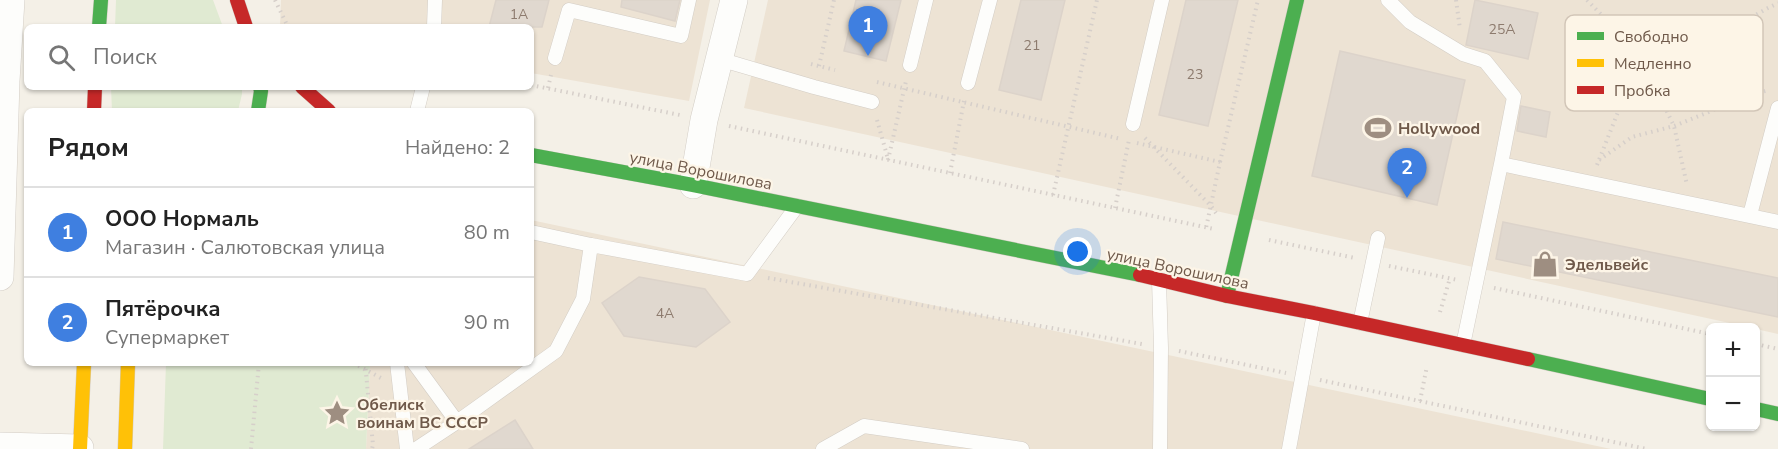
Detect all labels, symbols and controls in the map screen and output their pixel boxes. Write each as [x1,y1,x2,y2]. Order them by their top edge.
house number: 1А [510,5,528,24]
pin: 1 [848,7,888,56]
legend [1565,15,1763,111]
house number: 25А [1488,20,1516,39]
search box [24,24,534,90]
text: Свободно [1614,26,1689,48]
house number: 21 [1024,36,1040,55]
icon: search [45,41,78,74]
text: Поиск [93,42,157,72]
text: Медленно [1614,53,1692,75]
house number: 23 [1187,65,1203,84]
text: Пробка [1614,80,1671,102]
sports icon: Hollywood [1363,113,1393,143]
place label: Hollywood [1398,118,1480,140]
text: Рядом [48,130,129,165]
text: Найдено: 2 [405,134,510,161]
street label: улица Ворошилова [628,146,774,196]
pin: 2 [1388,148,1426,198]
text: ООО Нормаль [105,204,259,234]
text: 1 [62,219,74,246]
text: 80 m [464,219,510,246]
text: Магазин · Салютовская улица [105,234,385,261]
your location [1063,237,1092,266]
street label: улица Ворошилова [1105,243,1251,295]
shop icon: Эдельвейс [1530,249,1560,279]
place label: Эдельвейс [1565,254,1649,276]
text: Пятёрочка [105,294,221,324]
house number: 4А [656,304,674,323]
text: 2 [62,309,74,336]
text: 90 m [464,309,510,336]
map controls [1706,323,1760,431]
button: + [1706,323,1760,377]
text: Супермаркет [105,324,229,351]
button: − [1706,377,1760,431]
place label: Обелиск воинам ВС СССР [357,394,488,434]
place icon: Обелиск воинам ВС СССР [322,398,352,428]

